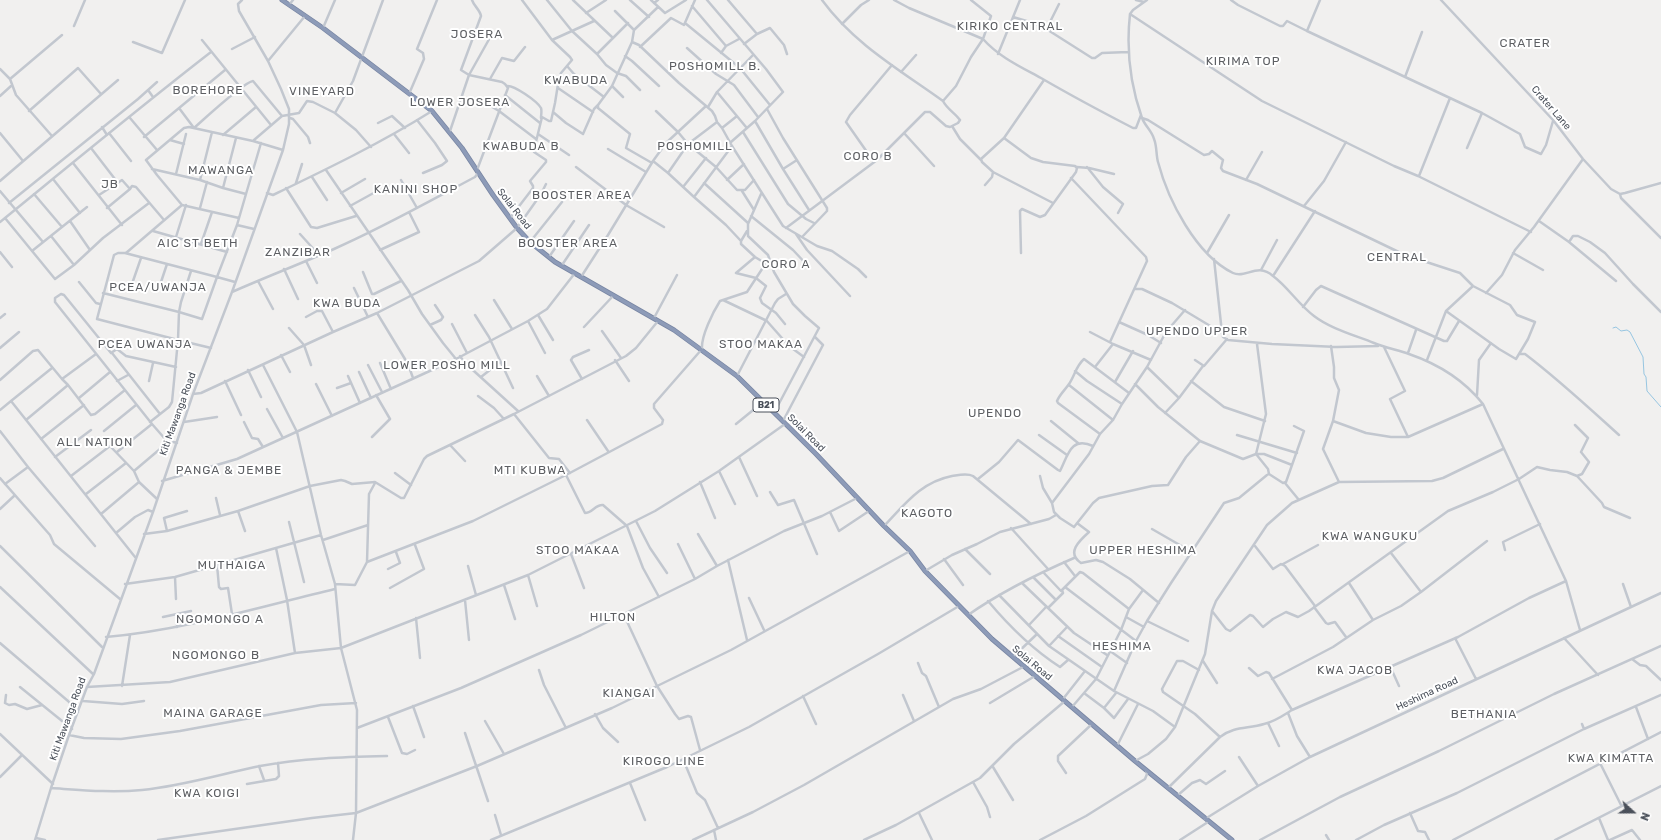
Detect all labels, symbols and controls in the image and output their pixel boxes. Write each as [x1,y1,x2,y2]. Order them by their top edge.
district label: KIRIKO CENTRAL [957,20,1063,34]
district label: JOSERA [451,28,503,42]
district label: CRATER [1499,37,1551,51]
district label: KIRIMA TOP [1206,55,1280,69]
district label: POSHOMILL B. [669,60,761,74]
district label: KWABUDA [544,74,608,88]
district label: BOREHORE [172,84,244,98]
street label: Crater Lane [1529,84,1573,132]
district label: VINEYARD [289,85,355,99]
district label: LOWER JOSERA [410,96,510,110]
district label: KWABUDA B [482,140,560,154]
district label: POSHOMILL [657,140,733,154]
district label: CORO B [843,150,893,164]
district label: MAWANGA [188,164,254,178]
district label: JB [101,178,119,192]
district label: KANINI SHOP [374,183,458,197]
street label: Solai Road [494,186,534,232]
district label: BOOSTER AREA [532,189,632,203]
district label: AIC ST BETH [157,237,239,251]
district label: BOOSTER AREA [518,237,618,251]
district label: ZANZIBAR [265,246,331,260]
district label: CENTRAL [1367,251,1427,265]
district label: CORO A [761,258,811,272]
district label: PCEA/UWANJA [109,281,207,295]
district label: KWA BUDA [313,297,381,311]
district label: UPENDO UPPER [1146,325,1248,339]
district label: PCEA UWANJA [98,338,192,352]
district label: STOO MAKAA [719,338,803,352]
district label: LOWER POSHO MILL [383,359,511,373]
street label: Kiti Mawanga Road [157,371,199,457]
road number: B21 [753,398,779,412]
district label: UPENDO [968,407,1022,421]
street label: Solai Road [785,412,827,454]
district label: ALL NATION [57,436,133,450]
district label: PANGA & JEMBE [176,464,282,478]
district label: MTI KUBWA [494,464,566,478]
district label: KAGOTO [901,507,953,521]
district label: KWA WANGUKU [1322,530,1418,544]
district label: STOO MAKAA [536,544,620,558]
district label: UPPER HESHIMA [1089,544,1197,558]
district label: MUTHAIGA [198,559,266,573]
district label: HILTON [590,611,636,625]
district label: NGOMONGO A [176,613,264,627]
district label: HESHIMA [1092,640,1152,654]
street label: Solai Road [1010,643,1054,683]
district label: NGOMONGO B [172,649,260,663]
district label: KWA JACOB [1317,664,1393,678]
street label: Heshima Road [1394,674,1460,714]
street label: Kiti Mawanga Road [47,676,89,762]
district label: KIANGAI [602,687,656,701]
district label: MAINA GARAGE [163,707,263,721]
district label: BETHANIA [1451,708,1517,722]
district label: KWA KIMATTA [1568,752,1654,766]
district label: KIROGO LINE [623,755,705,769]
district label: KWA KOIGI [174,787,240,801]
north arrow [1613,792,1653,832]
text: N [1637,810,1652,822]

